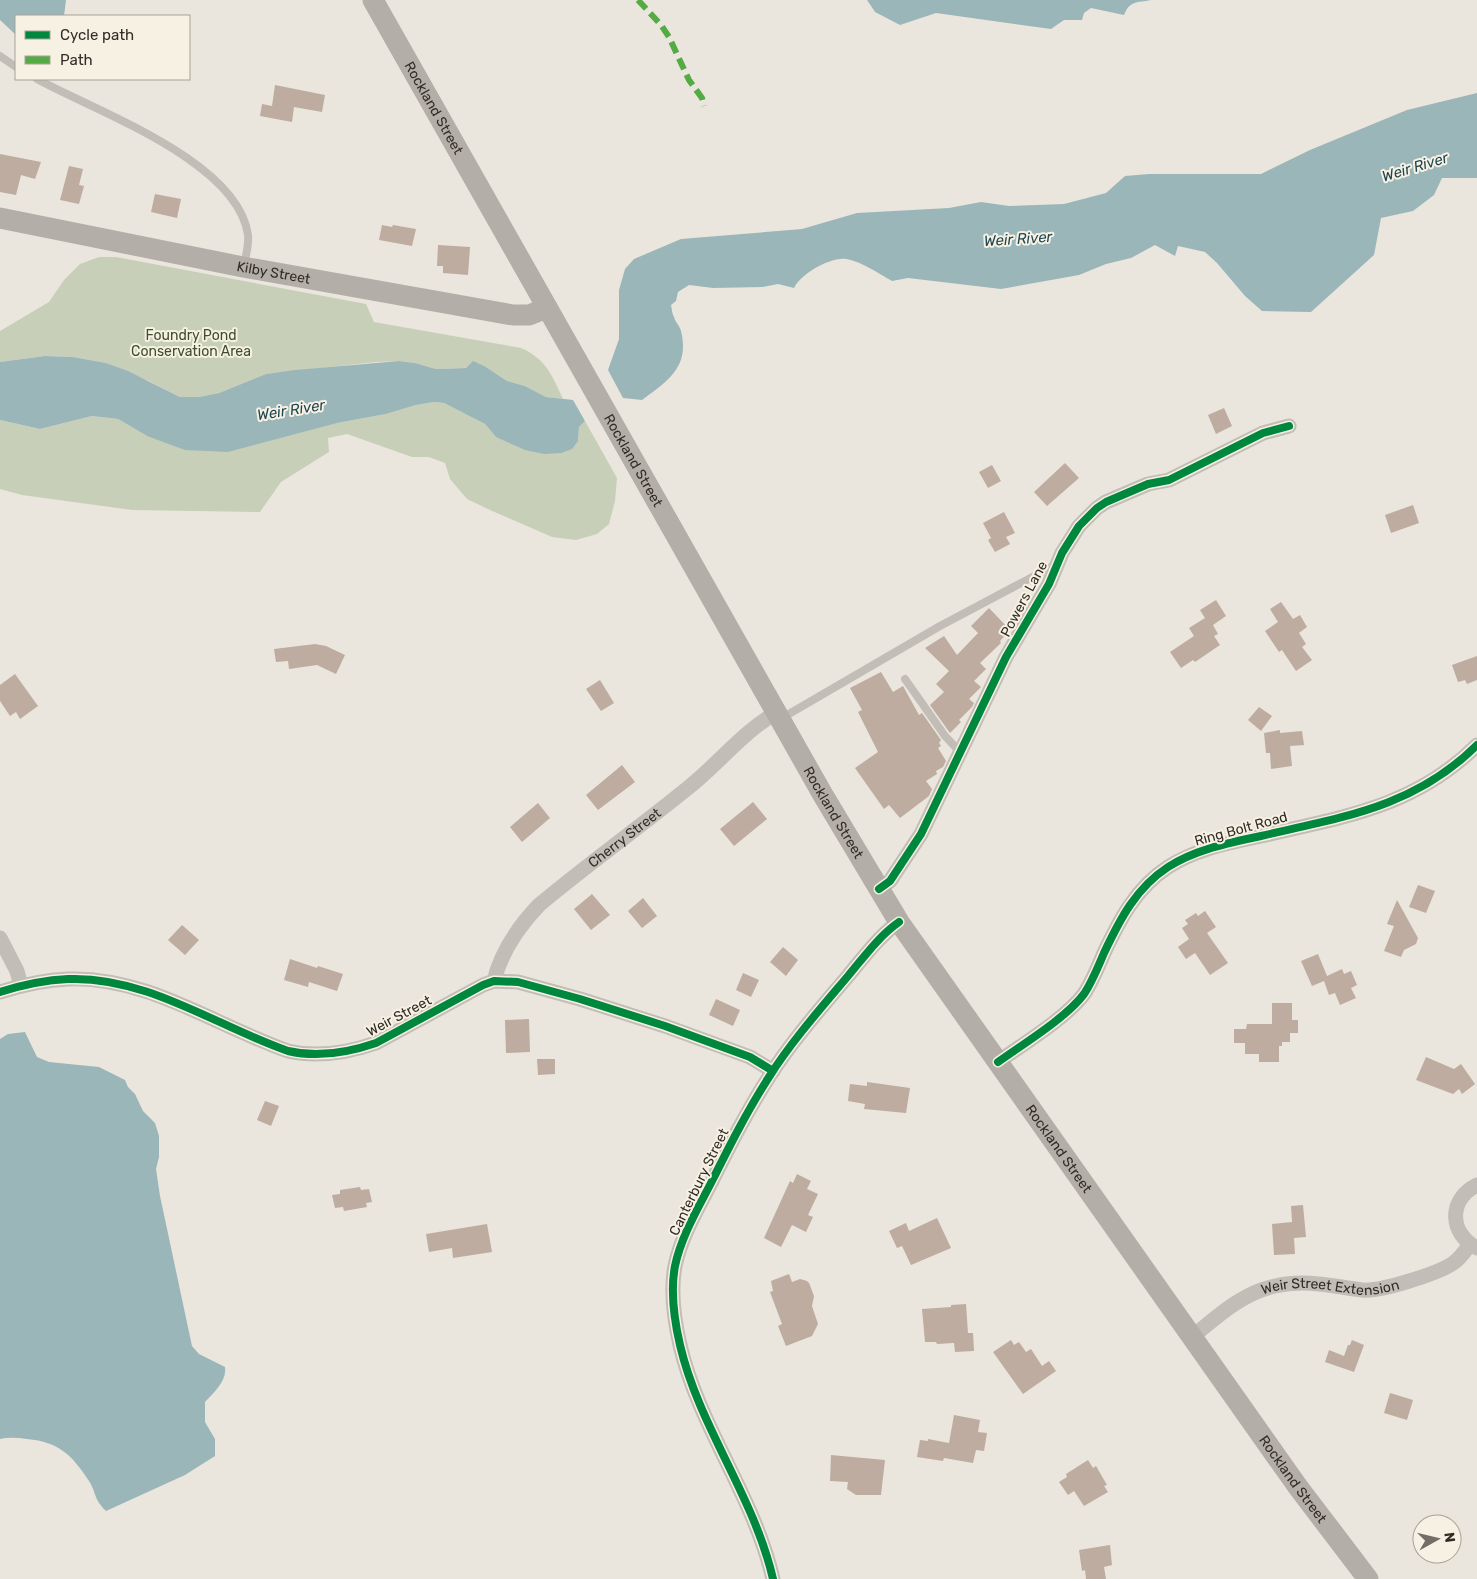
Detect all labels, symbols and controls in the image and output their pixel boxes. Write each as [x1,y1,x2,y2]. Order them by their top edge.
legend [15,15,190,80]
text: Cycle path [60,26,134,44]
text: Path [60,51,93,69]
street label: Rockland Street [401,58,467,158]
water label: Weir River [1380,148,1452,186]
water label: Weir River [983,228,1054,250]
street label: Kilby Street [235,257,312,287]
park label: Foundry Pond Conservation Area [131,327,251,360]
water label: Weir River [256,396,327,424]
street label: Rockland Street [601,411,667,510]
street label: Powers Lane [997,558,1051,640]
street label: Rockland Street [800,763,868,862]
street label: Cherry Street [584,804,665,871]
street label: Ring Bolt Road [1193,808,1289,850]
street label: Weir Street [364,992,435,1040]
street label: Rockland Street [1022,1101,1096,1196]
street label: Canterbury Street [666,1125,733,1238]
street label: Weir Street Extension [1259,1274,1401,1299]
street label: Rockland Street [1256,1432,1331,1527]
north arrow [1412,1514,1462,1564]
text: N [1440,1531,1458,1543]

